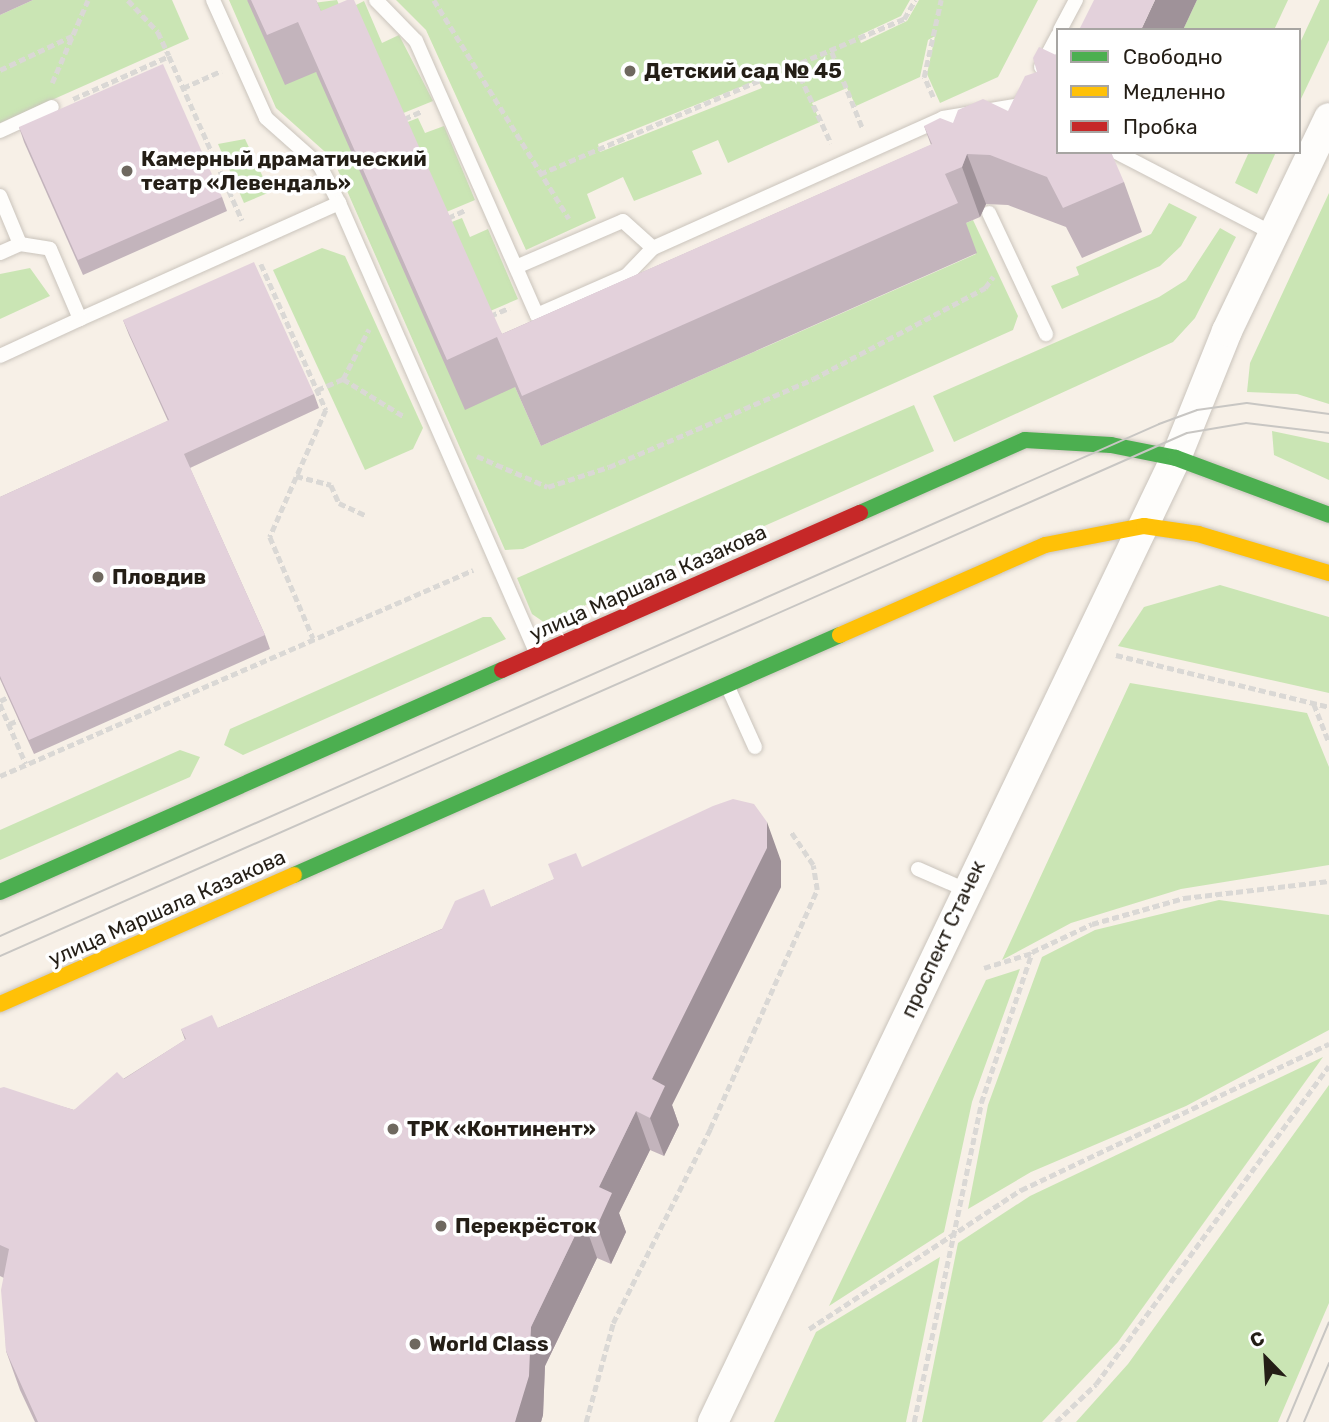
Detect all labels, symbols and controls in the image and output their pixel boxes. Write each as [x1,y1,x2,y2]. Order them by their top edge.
legend [1056,28,1301,154]
text: Свободно [1123,44,1223,69]
place label: Детский сад № 45 [644,58,842,84]
marker: Детский сад № 45 [622,63,638,79]
text: Медленно [1123,79,1226,104]
text: Пробка [1123,114,1198,139]
place label: Камерный драматический театр «Левендаль» [141,146,427,196]
marker: Камерный драматический театр «Левендаль» [119,163,135,179]
street label: улица Маршала Казакова [526,519,770,647]
place label: Пловдив [112,564,206,590]
marker: Пловдив [90,569,106,585]
street label: улица Маршала Казакова [45,844,289,972]
street label: проспект Стачек [895,856,991,1022]
place label: ТРК «Континент» [407,1116,596,1142]
marker: ТРК «Континент» [385,1121,401,1137]
place label: Перекрёсток [455,1213,597,1239]
marker: Перекрёсток [433,1218,449,1234]
north arrow [1231,1324,1301,1394]
text: С [1246,1326,1268,1353]
place label: World Class [429,1331,549,1357]
marker: World Class [407,1336,423,1352]

